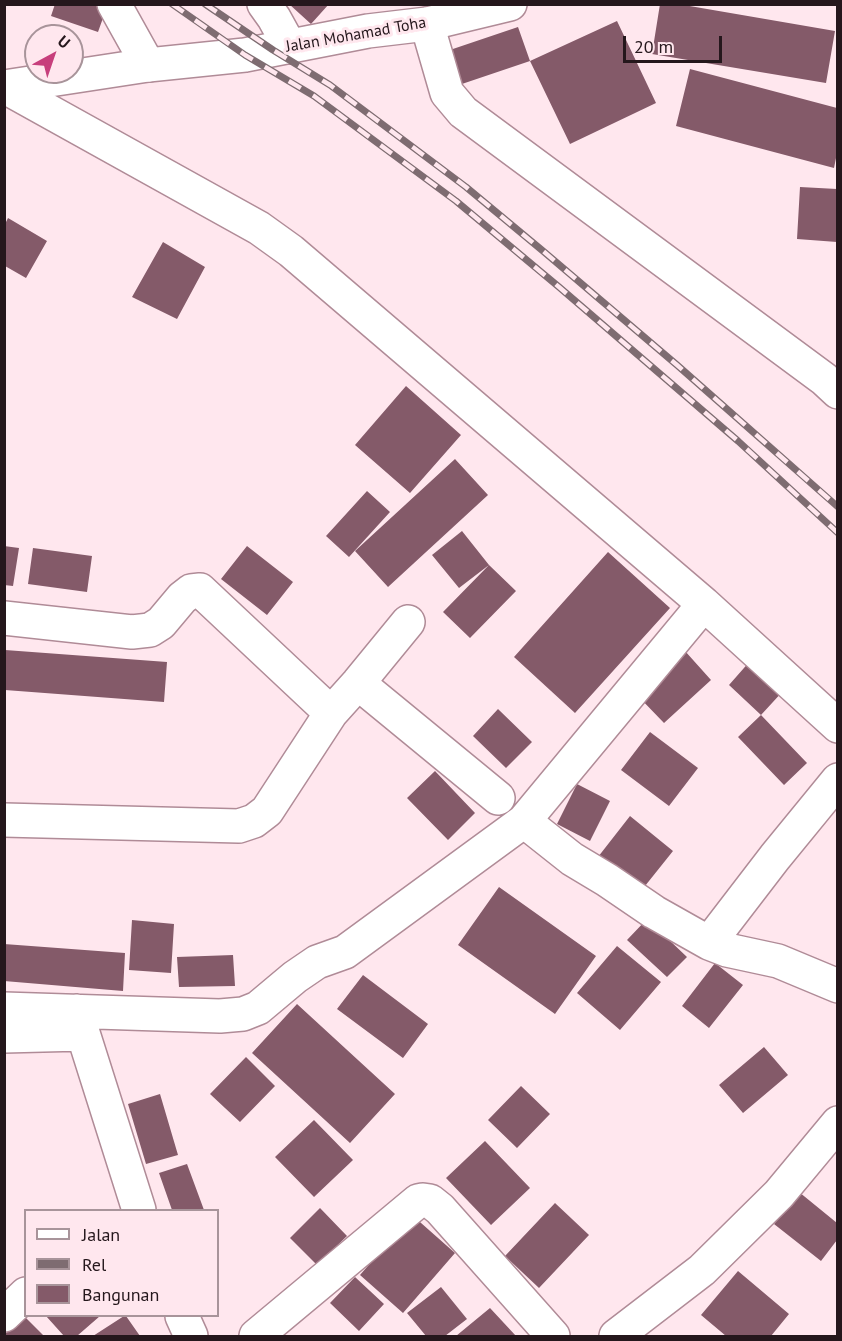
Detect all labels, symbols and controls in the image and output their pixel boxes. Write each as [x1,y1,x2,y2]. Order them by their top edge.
street label: Jalan Mohamad Toha [284,13,428,57]
north arrow [24,24,84,84]
scale bar [626,24,725,62]
text: U [54,31,75,53]
text: 20 m [634,35,673,58]
legend [24,1209,219,1317]
text: Jalan [82,1223,120,1246]
text: Rel [82,1253,106,1276]
text: Bangunan [82,1283,159,1306]

